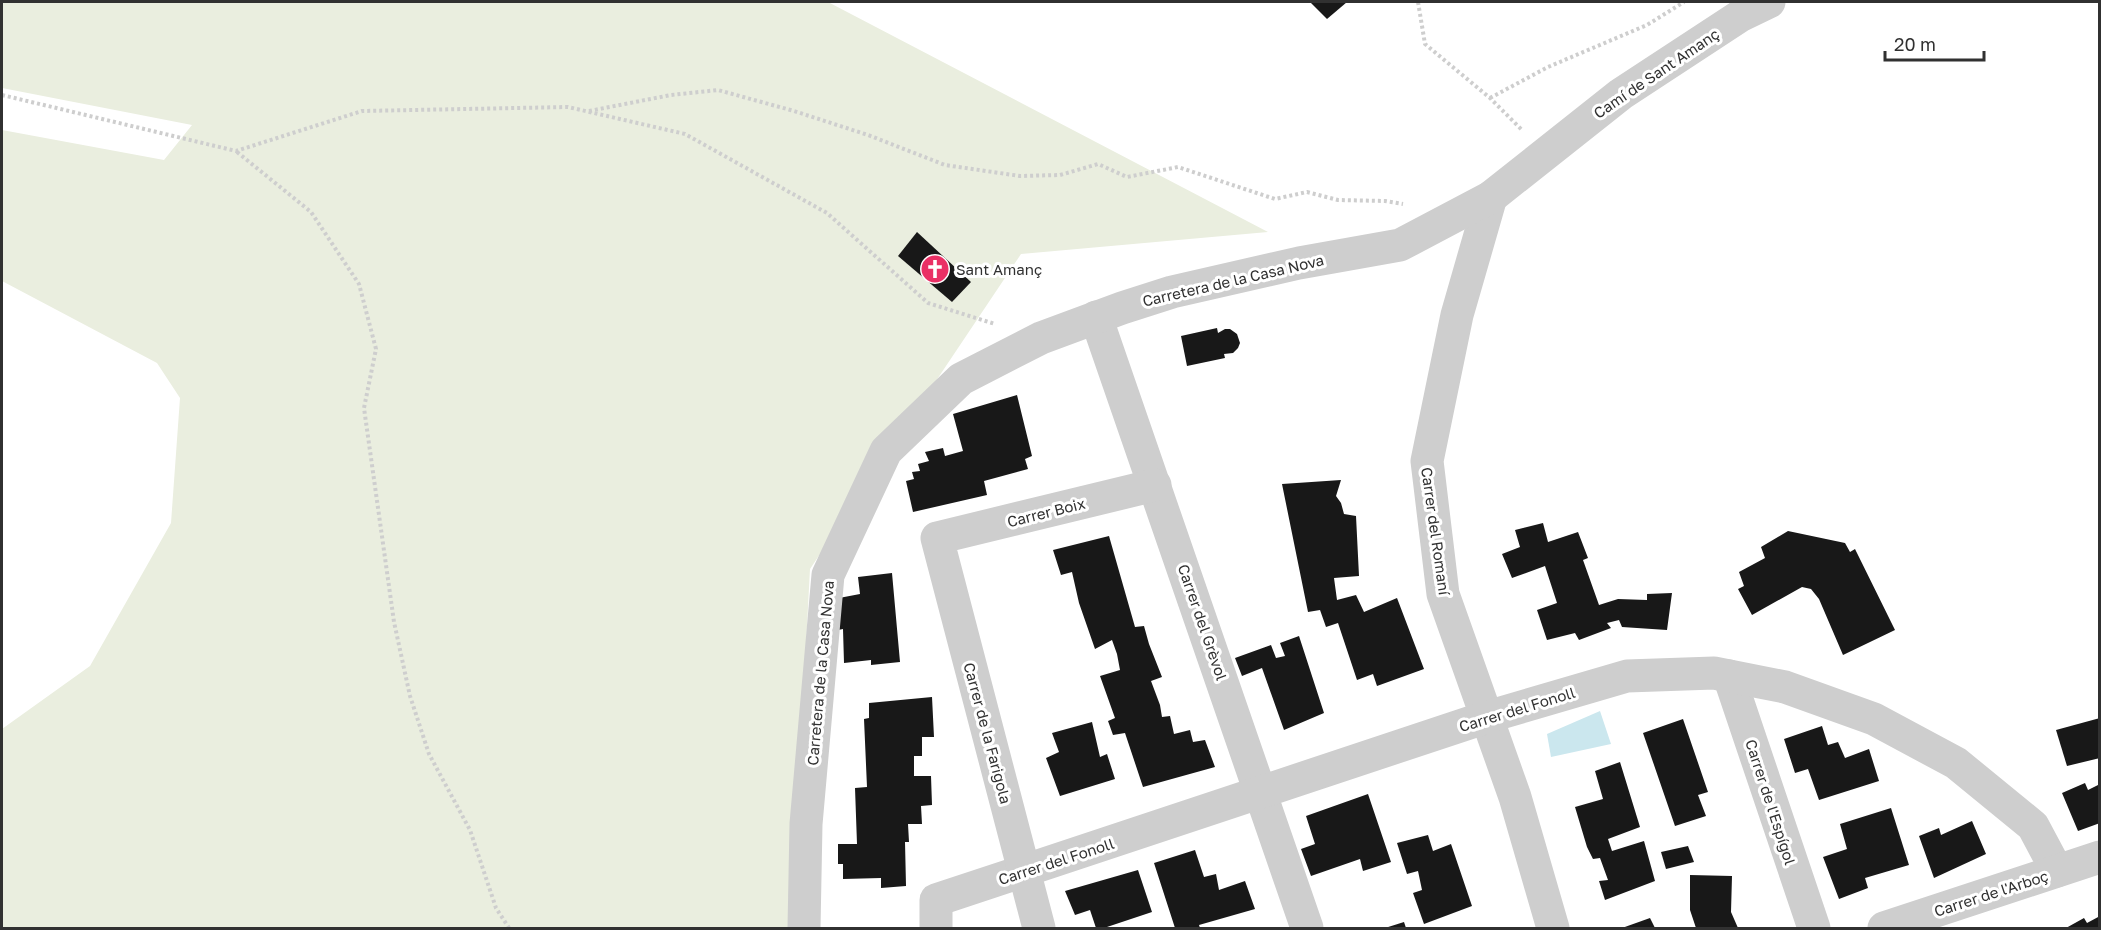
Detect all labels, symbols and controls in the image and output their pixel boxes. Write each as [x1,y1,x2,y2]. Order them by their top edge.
street label: Camí de Sant Amanç [1590,24,1722,122]
scale bar [1885,24,1984,62]
text: 20 m [1894,33,1936,55]
street label: Carretera de la Casa Nova [1141,250,1325,310]
church icon: Sant Amanç [919,253,951,285]
place label: Sant Amanç [956,260,1042,278]
street label: Carrer del Romaní [1418,466,1454,597]
street label: Carrer Boix [1005,494,1087,530]
street label: Carrer del Grèvol [1175,562,1231,683]
street label: Carretera de la Casa Nova [803,580,837,766]
street label: Carrer de la Farigola [960,660,1016,806]
street label: Carrer del Fonoll [1457,683,1577,735]
street label: Carrer de l'Espígol [1742,737,1800,867]
street label: Carrer del Fonoll [996,834,1116,888]
street label: Carrer de l'Arboç [1932,866,2050,920]

